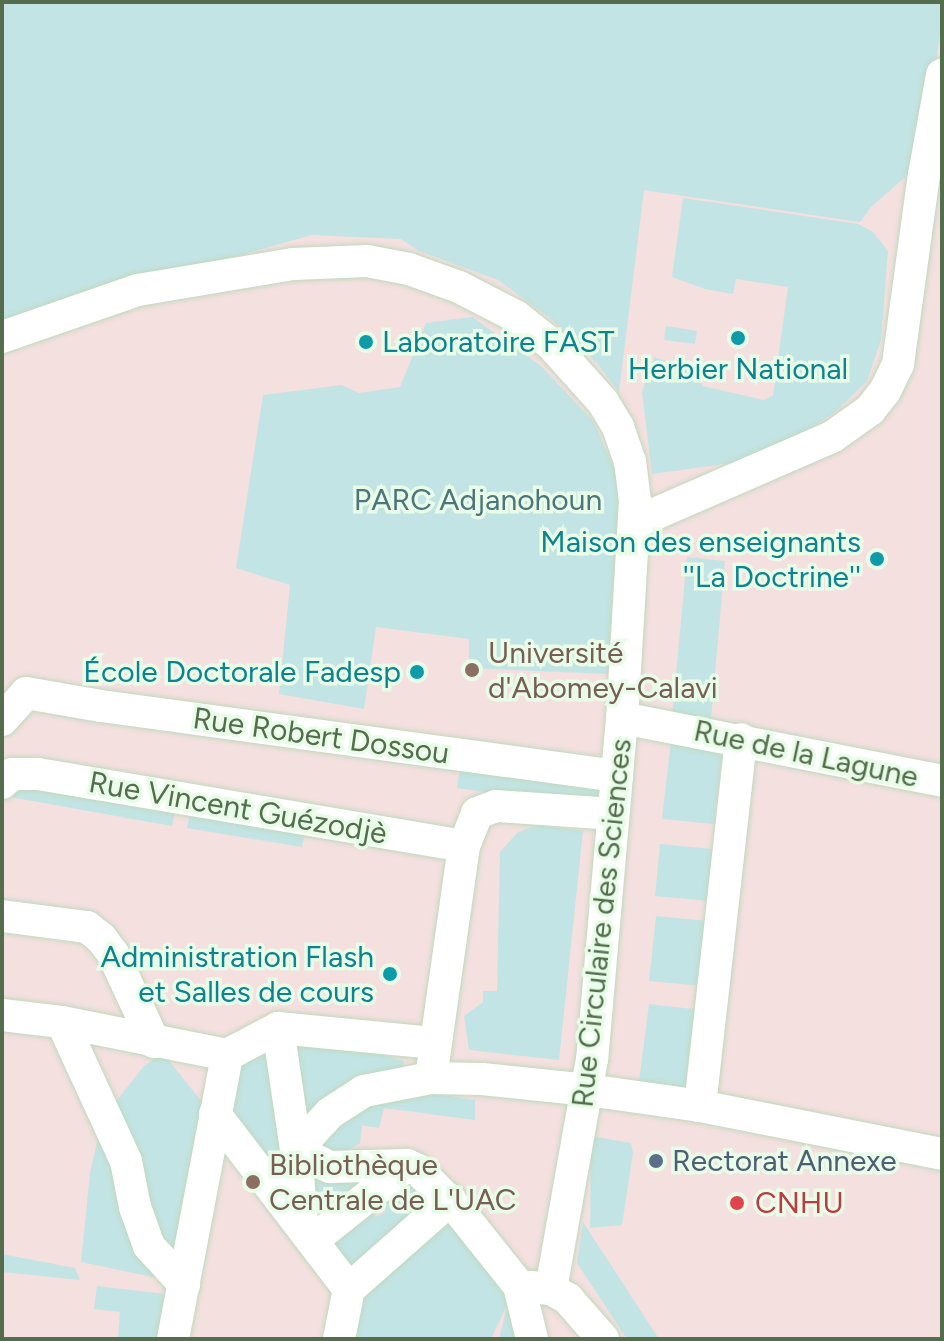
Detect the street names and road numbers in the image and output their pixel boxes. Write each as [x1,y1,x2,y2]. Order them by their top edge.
street label: Rue Robert Dossou [191,700,451,772]
street label: Rue de la Lagune [691,713,921,795]
street label: Rue Circulaire des Sciences [565,737,639,1109]
street label: Rue Vincent Guézodjè [86,764,390,852]

